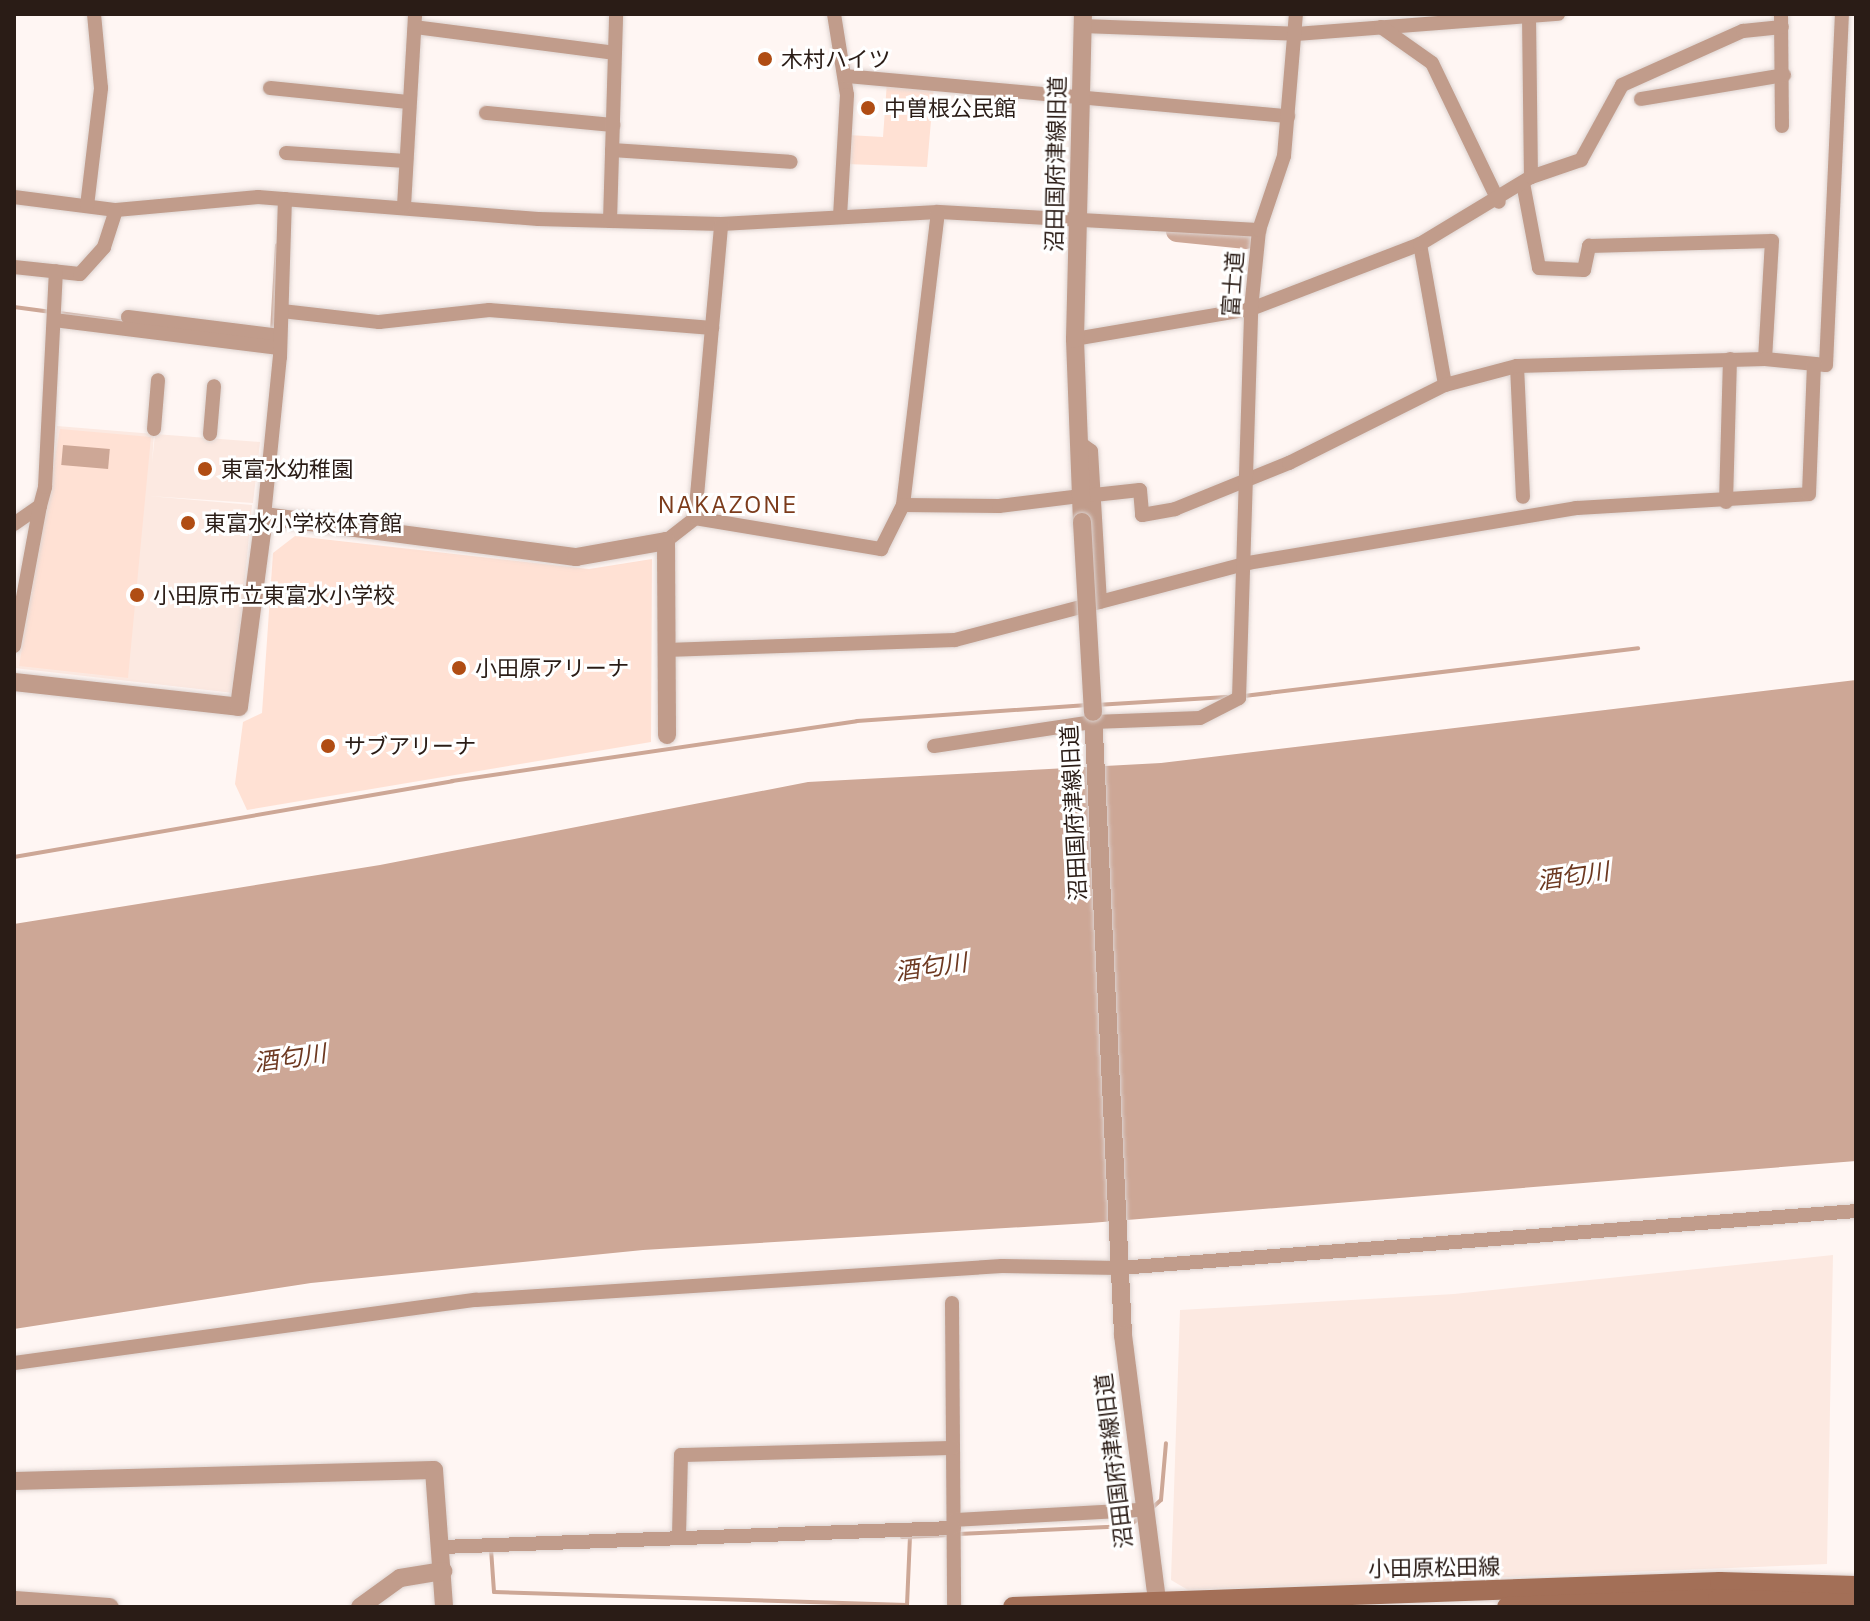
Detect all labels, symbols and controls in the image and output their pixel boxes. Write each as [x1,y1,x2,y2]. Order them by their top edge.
place label: 木村ハイツ [781,46,891,72]
marker: 木村ハイツ [756,50,774,68]
street label: 沼田国府津線旧道 [1040,76,1070,252]
place label: 中曽根公民館 [884,95,1016,121]
marker: 中曽根公民館 [859,99,877,117]
street label: 富士道 [1217,250,1247,318]
place label: 東富水幼稚園 [221,456,353,482]
marker: 東富水幼稚園 [196,460,214,478]
district label: NAKAZONE [658,491,798,519]
place label: 東富水小学校体育館 [204,510,402,536]
marker: 東富水小学校体育館 [179,514,197,532]
place label: 小田原市立東富水小学校 [153,582,395,608]
marker: 小田原市立東富水小学校 [128,586,146,604]
place label: 小田原アリーナ [475,655,629,681]
marker: 小田原アリーナ [450,659,468,677]
street label: 沼田国府津線旧道 [1055,724,1091,902]
place label: サブアリーナ [344,733,476,759]
marker: サブアリーナ [319,737,337,755]
water label: 酒匂川 [1535,857,1611,895]
water label: 酒匂川 [893,948,969,986]
water label: 酒匂川 [252,1039,328,1077]
street label: 沼田国府津線旧道 [1089,1372,1137,1550]
street label: 小田原松田線 [1368,1553,1500,1581]

